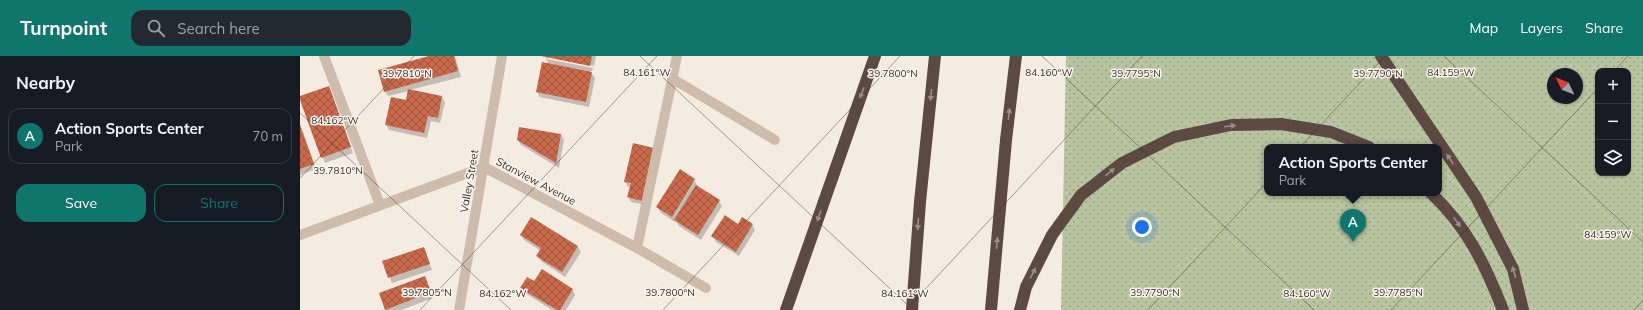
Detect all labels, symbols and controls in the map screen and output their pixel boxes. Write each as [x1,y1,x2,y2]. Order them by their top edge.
search box [131,10,411,46]
text: Turnpoint [20,16,107,40]
icon: search [145,17,167,39]
text: Search here [177,19,260,38]
text: Map [1469,19,1498,37]
text: Layers [1520,19,1563,37]
text: Share [1585,19,1623,37]
text: 84.161°W [623,66,671,79]
text: 84.160°W [1025,66,1073,79]
text: 84.159°W [1427,66,1475,79]
text: 39.7810°N [382,67,432,80]
text: 39.7800°N [868,67,918,80]
text: 39.7795°N [1111,67,1161,80]
text: 39.7790°N [1353,67,1403,80]
north arrow [1547,68,1583,104]
map controls [1595,68,1631,176]
button: + [1595,68,1631,104]
text: Nearby [16,72,75,93]
one-way arrow [859,87,865,99]
one-way arrow [928,89,934,101]
button: − [1595,104,1631,140]
one-way arrow [1006,108,1012,120]
text: 84.162°W [311,114,359,127]
text: Action Sports Center [55,119,204,138]
one-way arrow [1224,123,1236,129]
text: A [25,128,35,144]
text: 70 m [253,128,283,144]
text: Park [55,138,82,154]
button: layers [1595,140,1631,176]
popup [1264,144,1442,196]
street label: Valley Street [457,148,481,214]
text: Action Sports Center [1279,153,1427,172]
street label: Stanview Avenue [494,154,578,208]
one-way arrow [1446,154,1454,164]
text: 39.7810°N [313,164,363,177]
one-way arrow [1105,167,1116,176]
text: Park [1279,172,1306,188]
button: Save [16,184,146,222]
button: Share [154,184,284,222]
pin: A [1340,209,1366,242]
one-way arrow [816,210,822,222]
your location [1132,217,1152,237]
one-way arrow [1453,217,1461,227]
one-way arrow [915,218,922,230]
text: 84.159°W [1584,228,1632,241]
one-way arrow [993,237,1000,249]
one-way arrow [1511,266,1517,278]
one-way arrow [1029,268,1036,279]
text: 39.7805°N [402,286,452,299]
text: 39.7800°N [645,286,695,299]
text: 39.7790°N [1130,286,1180,299]
text: 39.7785°N [1373,286,1423,299]
text: 84.162°W [479,287,527,300]
text: 84.161°W [881,287,929,300]
text: 84.160°W [1283,287,1331,300]

